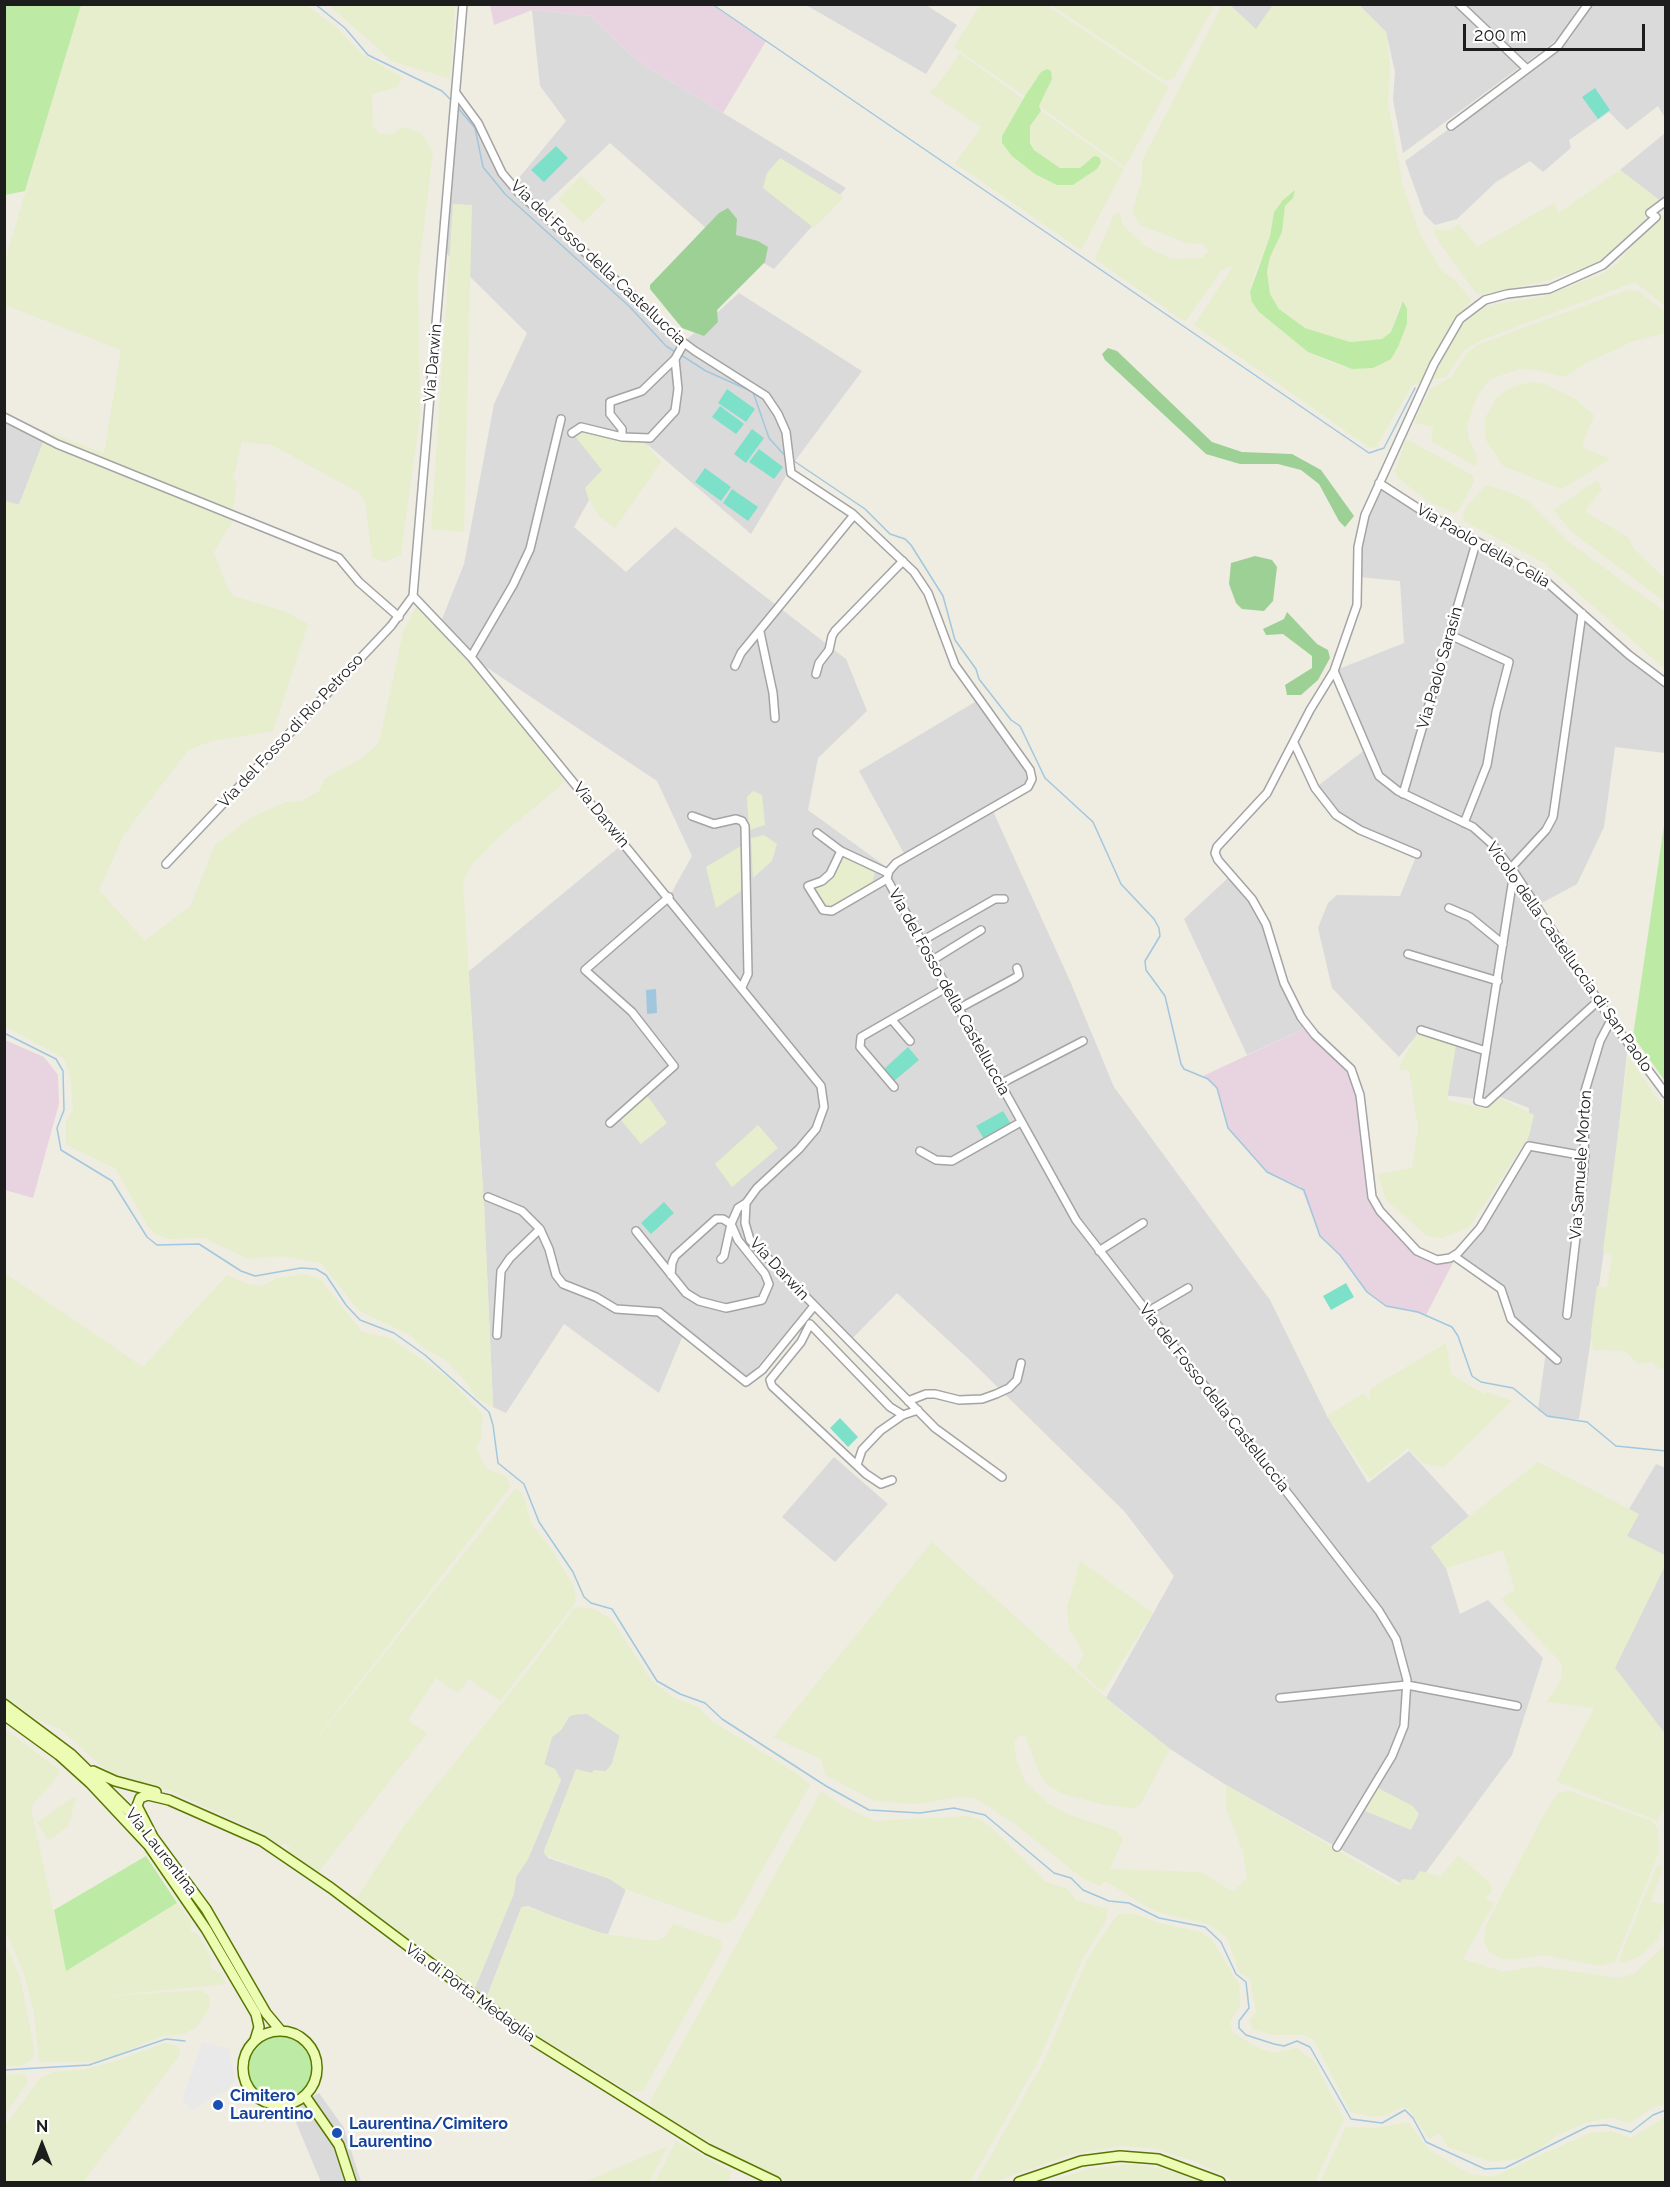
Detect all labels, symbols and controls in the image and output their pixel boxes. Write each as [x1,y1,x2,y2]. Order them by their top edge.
scale bar [1466,12,1648,50]
text: 200 m [1474,24,1527,45]
street label: Via del Fosso della Castelluccia [506,176,690,350]
street label: Via Darwin [420,323,446,403]
street label: Via Paolo della Celia [1413,500,1553,592]
street label: Via Paolo Sarasin [1413,605,1467,731]
street label: Via del Fosso di Rio Petroso [214,650,368,812]
street label: Via Darwin [569,778,633,852]
street label: Vicolo della Castelluccia di San Paolo [1482,838,1656,1076]
street label: Via del Fosso della Castelluccia [884,885,1014,1099]
street label: Via Samuele Morton [1566,1089,1596,1241]
street label: Via Darwin [745,1234,813,1304]
street label: Via del Fosso della Castelluccia [1135,1300,1293,1496]
street label: Via Laurentina [121,1804,201,1900]
street label: Via di Porta Medaglia [401,1939,539,2047]
place label: Cimitero Laurentino [230,2086,313,2124]
marker: Cimitero Laurentino [211,2098,225,2112]
place label: Laurentina/Cimitero Laurentino [349,2114,508,2152]
north arrow [12,2115,72,2175]
text: N [36,2117,48,2136]
marker: Laurentina/Cimitero Laurentino [330,2126,344,2140]

